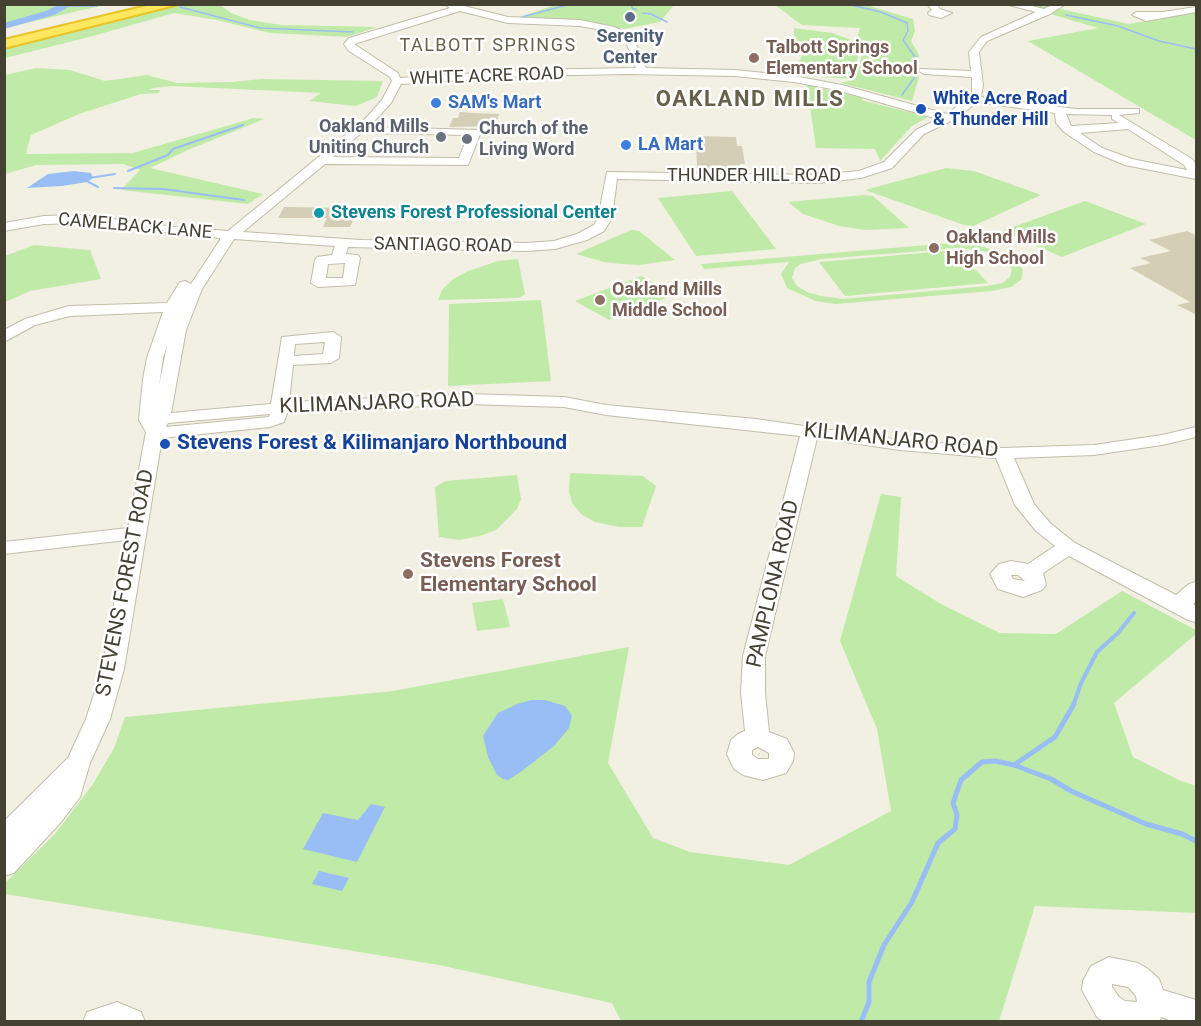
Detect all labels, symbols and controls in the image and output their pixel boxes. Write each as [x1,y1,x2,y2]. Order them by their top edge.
marker: Serenity Center [623,10,637,24]
place label: Serenity Center [597,26,663,68]
district label: TALBOTT SPRINGS [399,35,577,57]
place label: Talbott Springs Elementary School [766,37,918,80]
marker: Talbott Springs Elementary School [747,51,761,65]
street label: WHITE ACRE ROAD [409,64,565,90]
district label: OAKLAND MILLS [656,87,844,113]
place label: White Acre Road & Thunder Hill [933,88,1067,130]
place label: SAM's Mart [448,92,541,114]
marker: SAM's Mart [429,96,443,110]
marker: White Acre Road & Thunder Hill [914,102,928,116]
place label: Oakland Mills Uniting Church [309,116,429,158]
place label: Church of the Living Word [479,118,588,160]
marker: Oakland Mills Uniting Church [434,130,448,144]
marker: Church of the Living Word [460,132,474,146]
place label: LA Mart [638,134,703,156]
marker: LA Mart [619,138,633,152]
street label: THUNDER HILL ROAD [667,165,841,187]
place label: Stevens Forest Professional Center [331,202,617,224]
marker: Stevens Forest Professional Center [312,206,326,220]
street label: CAMELBACK LANE [57,210,213,244]
place label: Oakland Mills High School [946,227,1056,270]
street label: SANTIAGO ROAD [374,234,512,258]
marker: Oakland Mills High School [927,241,941,255]
place label: Oakland Mills Middle School [612,279,727,322]
marker: Oakland Mills Middle School [593,293,607,307]
street label: KILIMANJARO ROAD [279,388,475,420]
street label: KILIMANJARO ROAD [803,418,999,464]
place label: Stevens Forest & Kilimanjaro Northbound [177,431,567,457]
marker: Stevens Forest & Kilimanjaro Northbound [158,437,172,451]
street label: STEVENS FOREST ROAD [92,467,160,699]
street label: PAMPLONA ROAD [742,498,806,670]
place label: Stevens Forest Elementary School [420,549,597,599]
marker: Stevens Forest Elementary School [401,567,415,581]

